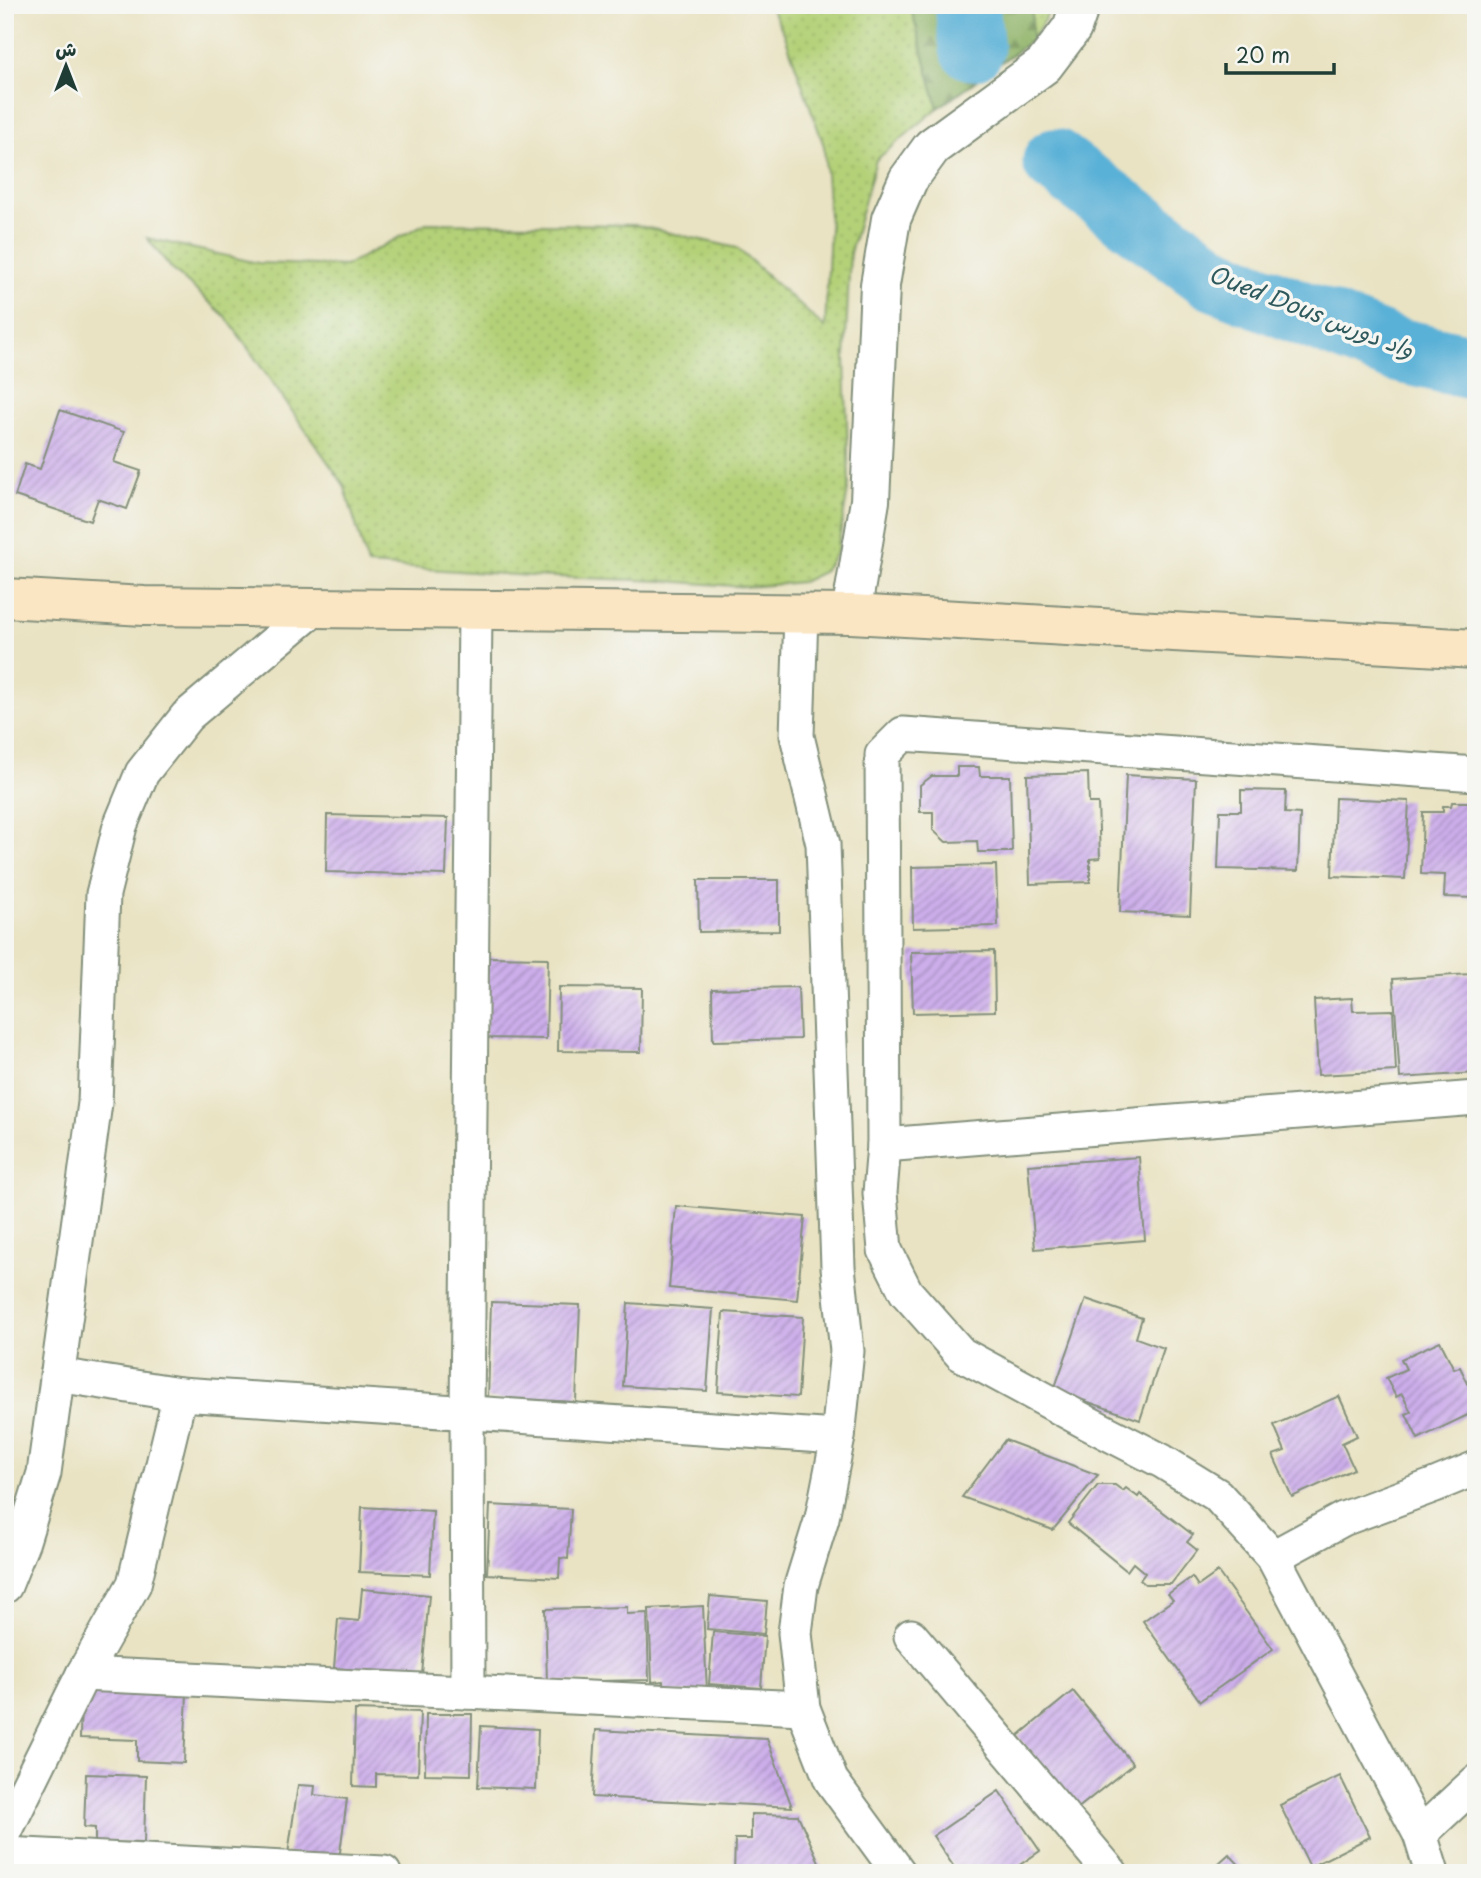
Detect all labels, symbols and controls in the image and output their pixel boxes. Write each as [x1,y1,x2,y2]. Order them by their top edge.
north arrow [32,32,102,102]
scale bar [1226,32,1334,76]
text: ش [56,34,77,62]
text: 20 m [1236,38,1290,70]
water label: Oued Dous واد دورس [1204,255,1420,366]

